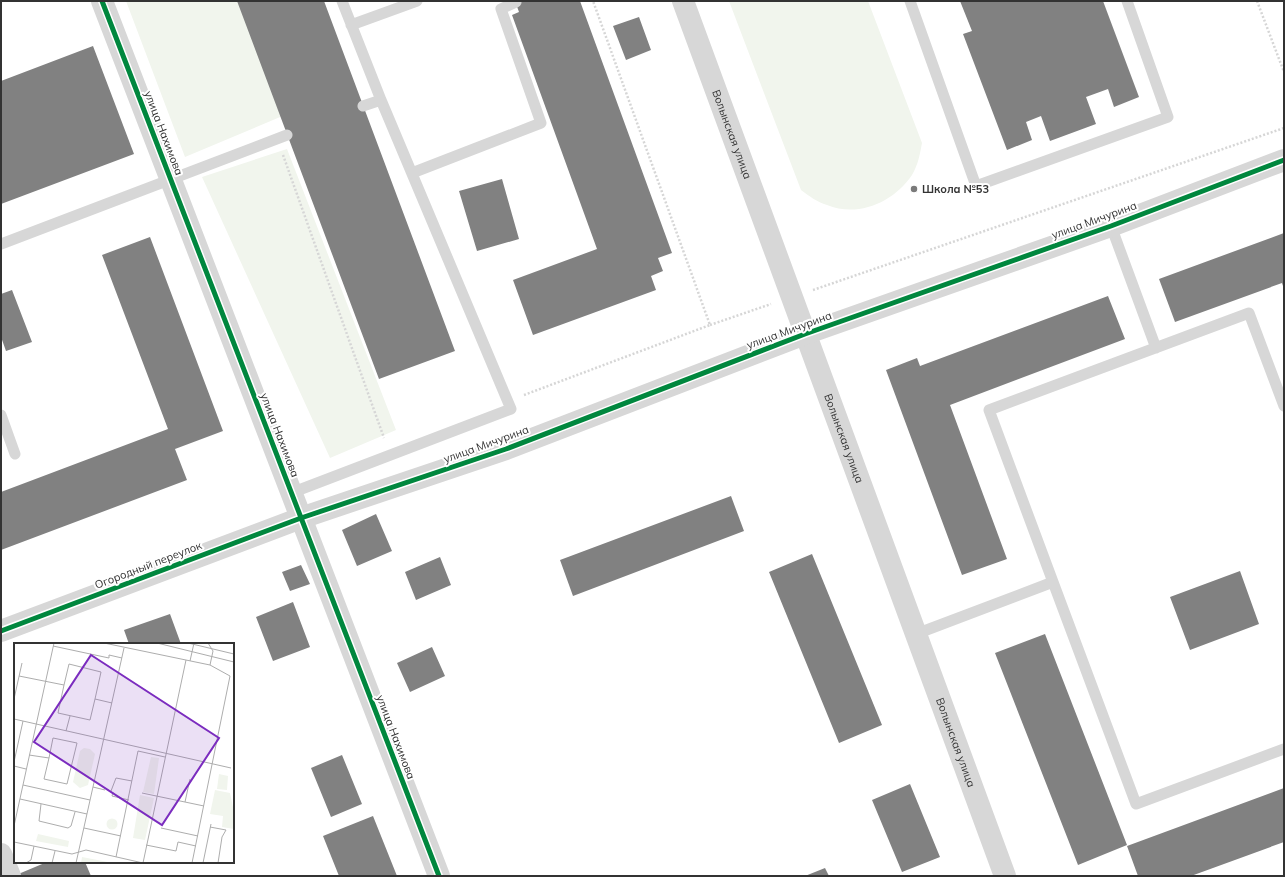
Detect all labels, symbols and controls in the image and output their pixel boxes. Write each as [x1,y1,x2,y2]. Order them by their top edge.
street label: Волынская улица [709,88,755,181]
street label: улица Нахимова [141,89,187,177]
place label: Школа №53 [922,182,989,196]
marker: Школа №53 [909,184,919,194]
street label: улица Мичурина [1050,198,1138,242]
street label: улица Мичурина [745,308,833,352]
street label: улица Нахимова [257,391,303,479]
street label: Волынская улица [821,392,867,485]
street label: улица Мичурина [442,422,530,466]
street label: Огородный переулок [93,538,204,592]
inset map [14,643,234,863]
street label: улица Нахимова [373,693,419,781]
street label: Волынская улица [933,696,979,789]

